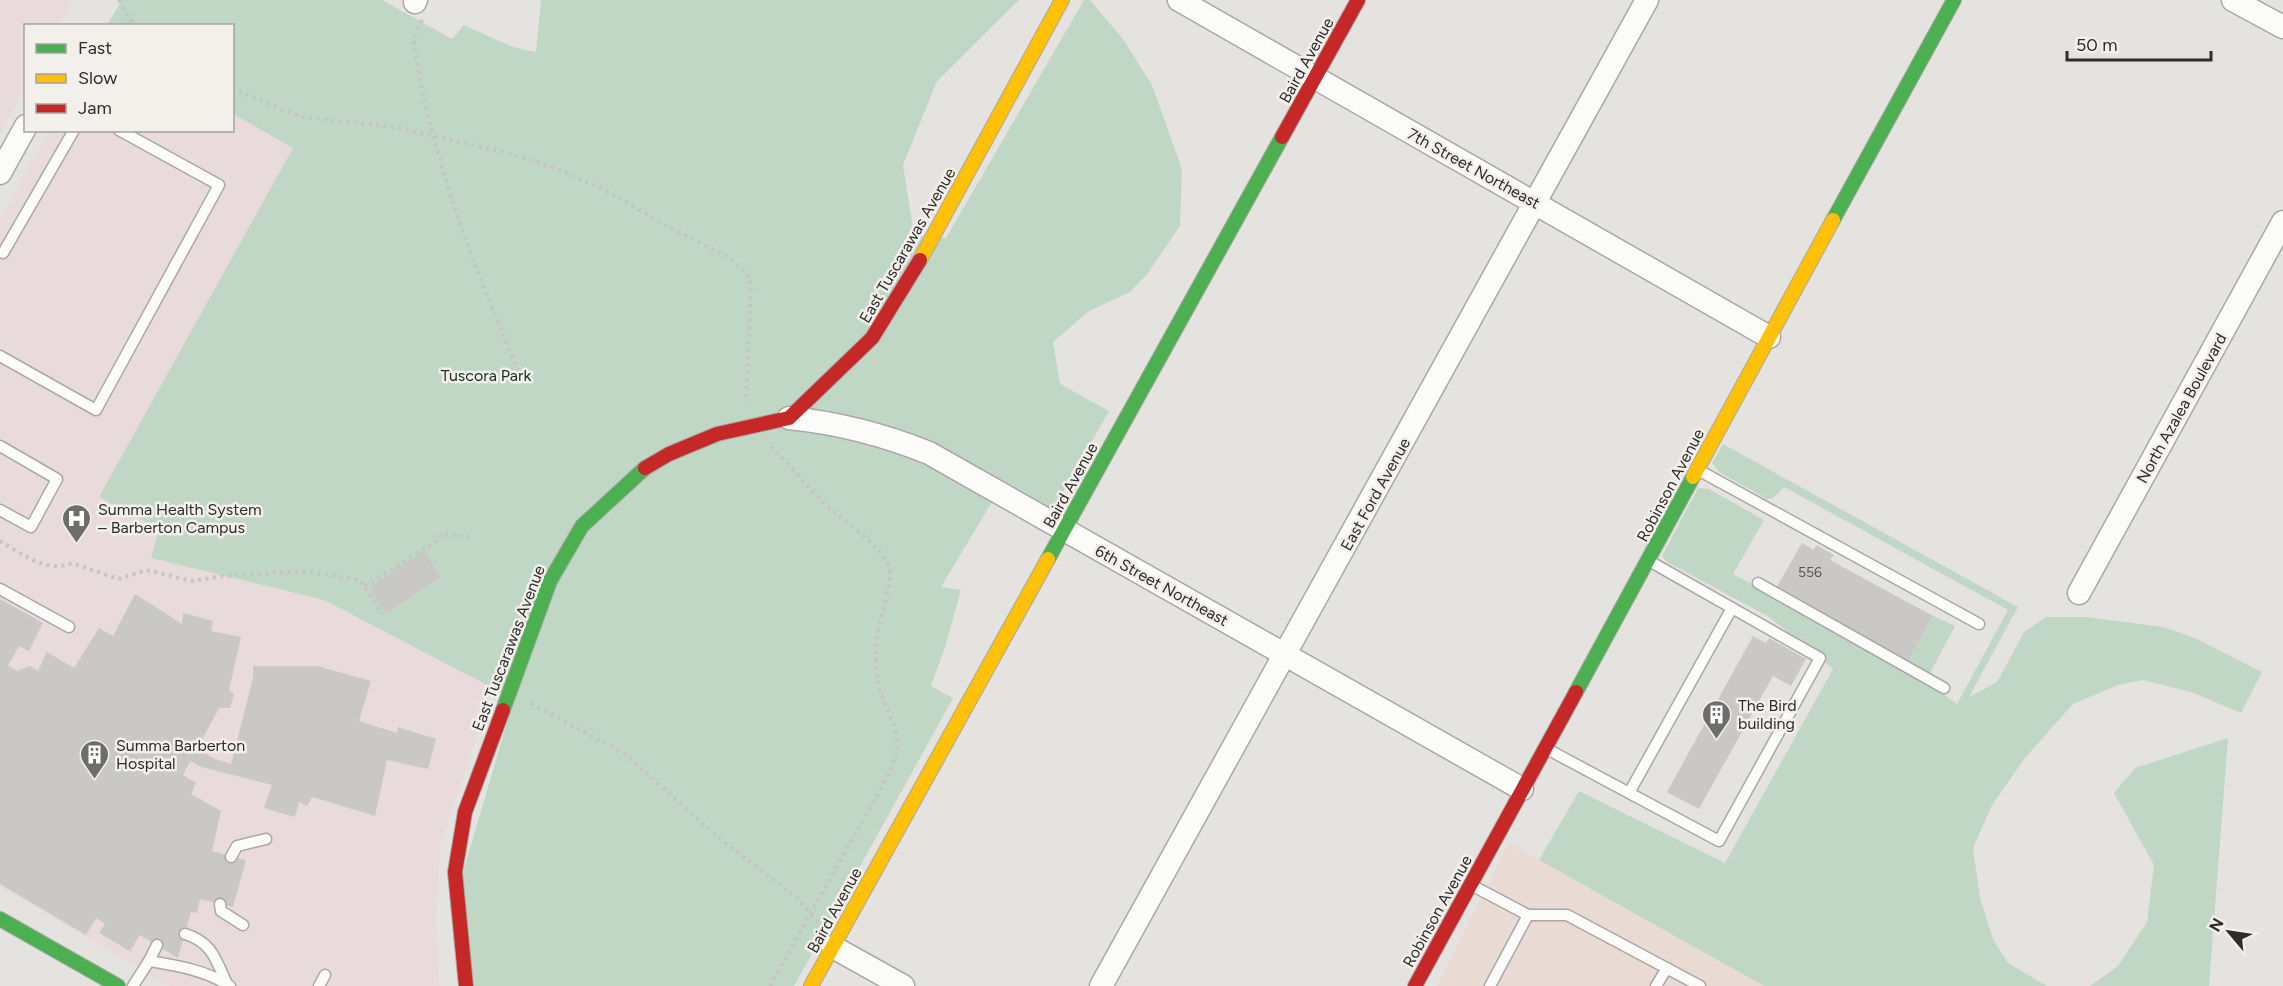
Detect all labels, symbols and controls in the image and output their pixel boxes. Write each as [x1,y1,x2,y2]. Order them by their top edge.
street label: Baird Avenue [1275,14,1338,106]
legend [24,24,234,132]
scale bar [2067,24,2211,62]
text: 50 m [2076,34,2118,56]
text: Fast [78,37,112,59]
text: Slow [78,67,117,89]
text: Jam [78,97,112,119]
street label: 7th Street Northeast [1404,124,1543,213]
street label: East Tuscarawas Avenue [855,164,960,326]
street label: North Azalea Boulevard [2132,330,2231,486]
park label: Tuscora Park [441,366,531,385]
street label: Robinson Avenue [1633,425,1708,545]
street label: East Ford Avenue [1337,434,1414,554]
street label: Baird Avenue [1039,439,1102,531]
place label: Summa Health System – Barberton Campus [98,500,262,537]
hospital icon: Summa Health System – Barberton Campus [61,502,93,544]
street label: 6th Street Northeast [1092,541,1232,630]
street label: East Tuscarawas Avenue [468,562,549,734]
house number: 556 [1798,564,1822,581]
place label: The Bird building [1738,696,1797,733]
building icon: The Bird building [1701,698,1733,740]
place label: Summa Barberton Hospital [116,736,245,773]
building icon: Summa Barberton Hospital [79,738,111,780]
street label: Robinson Avenue [1399,852,1476,971]
street label: Baird Avenue [803,864,866,956]
north arrow [2199,902,2259,962]
text: N [2205,915,2228,935]

